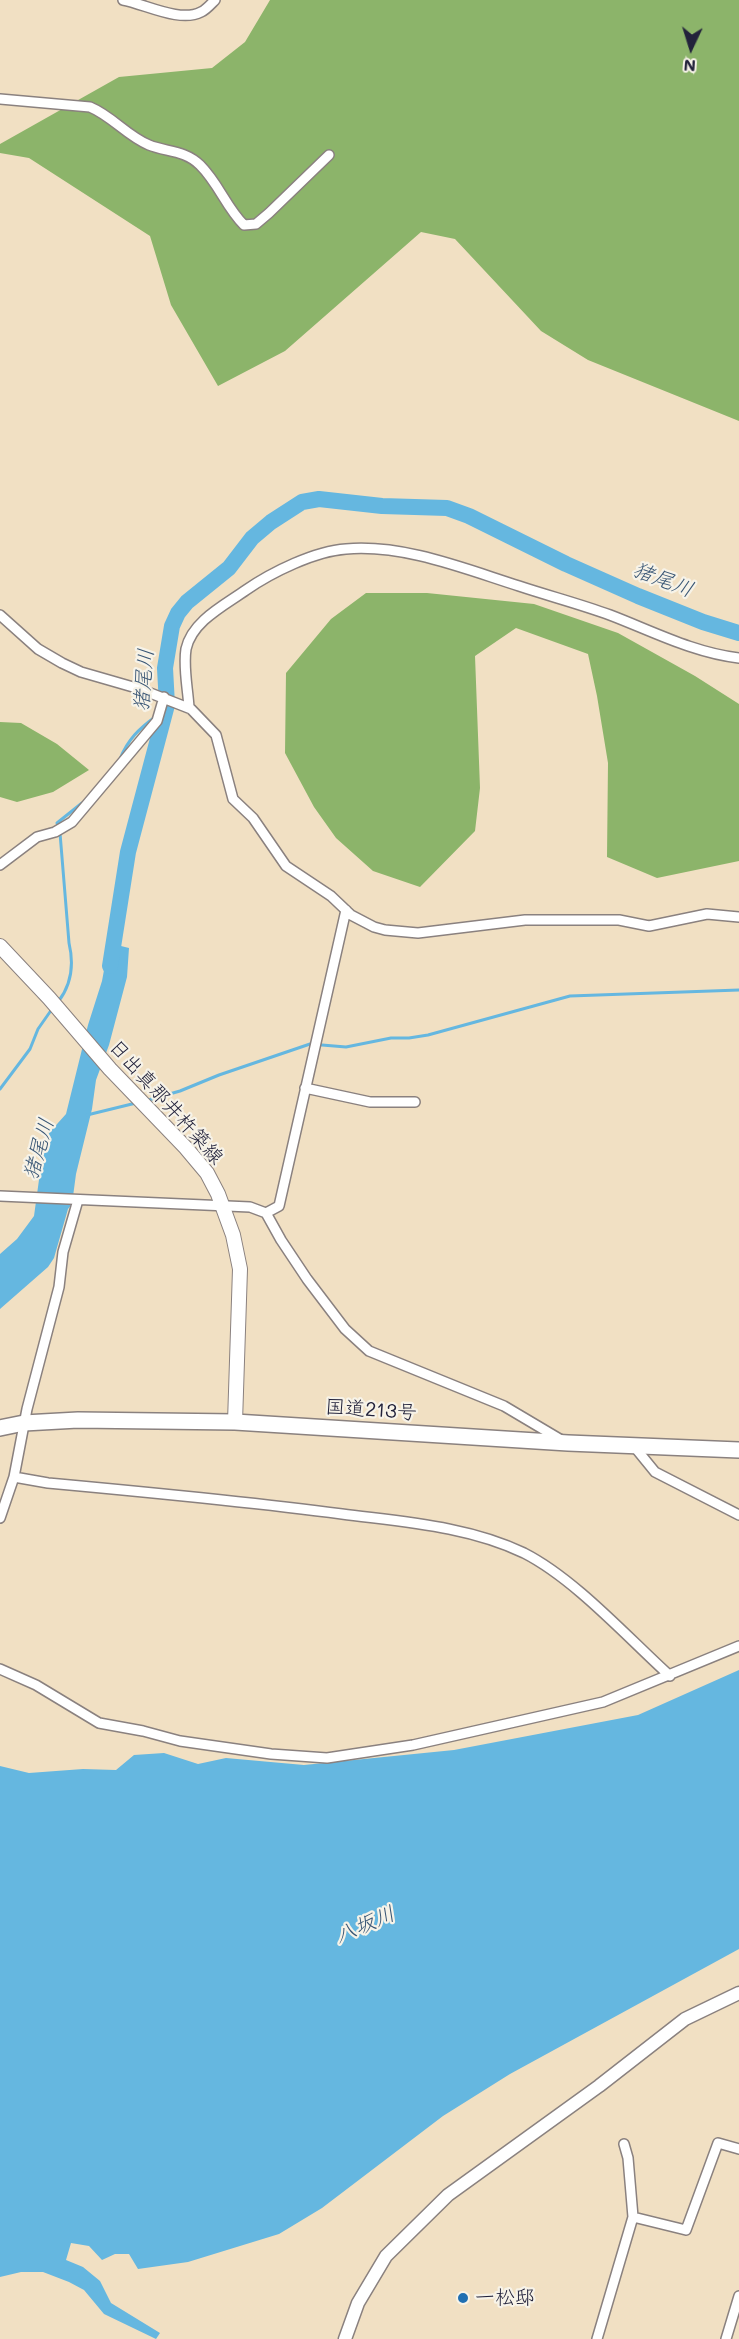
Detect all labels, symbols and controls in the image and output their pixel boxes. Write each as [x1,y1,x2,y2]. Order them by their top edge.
north arrow [661,18,721,78]
text: N [683,56,697,77]
water label: 猪尾川 [629,557,697,603]
water label: 猪尾川 [129,648,159,712]
street label: 日出真那井杵築線 [104,1035,228,1169]
water label: 猪尾川 [18,1115,60,1183]
street label: 国道213号 [324,1395,418,1425]
water label: 八坂川 [331,1901,399,1949]
place label: 一松邸 [475,2286,535,2310]
marker: 一松邸 [456,2291,470,2305]

